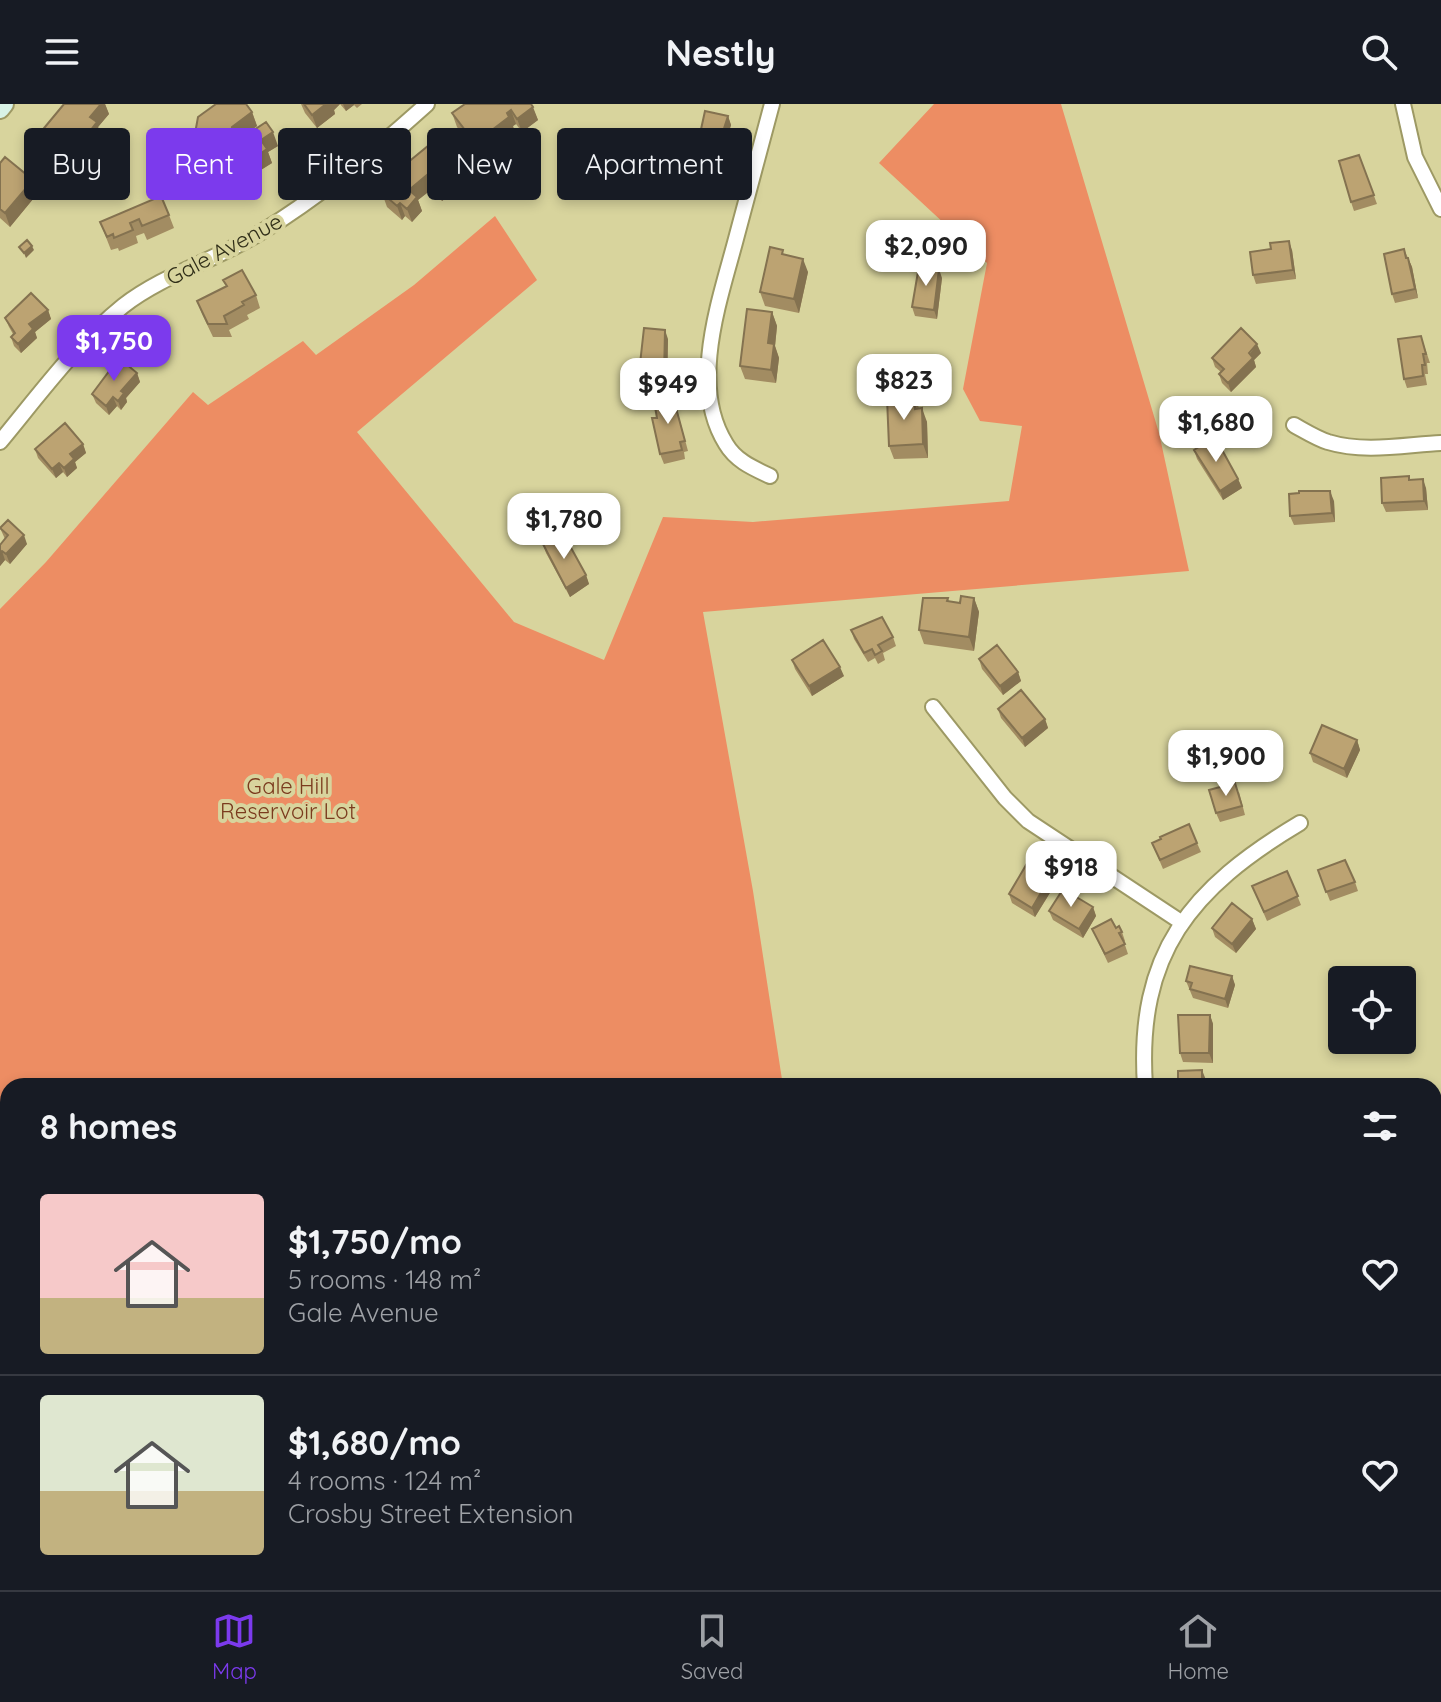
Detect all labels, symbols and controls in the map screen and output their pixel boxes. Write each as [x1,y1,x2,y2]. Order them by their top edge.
icon: menu [40,30,84,74]
text: Nestly [665,30,776,75]
icon: search [1357,30,1401,74]
chip: Buy [24,128,130,200]
chip: Rent [146,128,262,200]
chip: Filters [278,128,411,200]
chip: New [427,128,541,200]
chip: Apartment [557,128,752,200]
street label: Gale Avenue [161,207,287,291]
pin: $2,090 [861,220,991,288]
text: $2,090 [884,229,968,262]
pin: $1,750 [49,315,179,383]
text: $1,750 [75,324,153,357]
pin: $823 [857,354,951,422]
pin: $949 [621,358,715,426]
text: $823 [875,363,933,396]
text: $949 [638,367,698,400]
pin: $1,680 [1151,396,1281,464]
text: $1,680 [1177,405,1255,438]
pin: $1,780 [499,493,629,561]
text: $1,780 [525,502,603,535]
pin: $1,900 [1161,730,1291,798]
text: $1,900 [1186,739,1266,772]
park label: Gale Hill Reservoir Lot [220,772,356,825]
pin: $918 [1024,841,1118,909]
text: $918 [1044,850,1098,883]
map controls [1328,966,1416,1054]
button: locate [1328,966,1416,1054]
icon: filters [1358,1104,1402,1148]
text: 8 homes [40,1105,177,1148]
text: $1,750/mo [288,1220,462,1263]
icon: home [104,1226,200,1322]
icon: heart [1358,1252,1402,1296]
text: 5 rooms · 148 m² [288,1263,481,1296]
text: Gale Avenue [288,1296,439,1329]
text: $1,680/mo [288,1421,461,1464]
icon: home [104,1427,200,1523]
icon: heart [1358,1453,1402,1497]
text: 4 rooms · 124 m² [288,1464,481,1497]
text: Crosby Street Extension [288,1497,574,1530]
tab: Map [212,1609,257,1685]
tab: Saved [681,1609,743,1685]
tab: Home [1167,1609,1229,1685]

